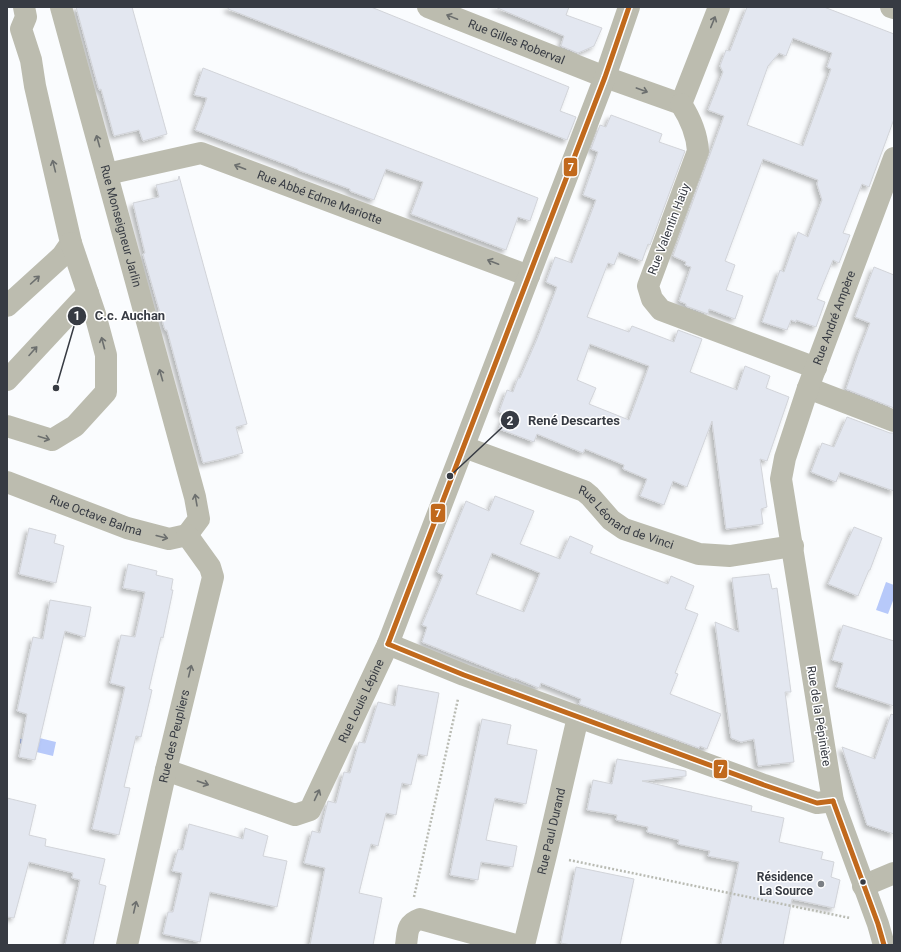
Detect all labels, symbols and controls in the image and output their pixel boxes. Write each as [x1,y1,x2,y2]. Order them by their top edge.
one-way arrow [446,12,458,20]
one-way arrow [710,16,718,28]
street label: Rue Gilles Roberval [466,17,567,67]
one-way arrow [636,87,648,95]
one-way arrow [94,135,101,148]
line badge: 7 [563,157,578,177]
one-way arrow [49,160,57,173]
text: 7 [568,161,574,174]
street label: Rue Monseigneur Jarlin [98,163,144,289]
one-way arrow [234,163,246,171]
street label: Rue Abbé Edme Mariotte [255,168,384,227]
street label: Rue Valentin Haüy [645,181,693,277]
one-way arrow [487,258,499,266]
street label: Rue André Ampère [810,269,858,367]
one-way arrow [30,276,40,285]
callout: C.c. Auchan [67,303,173,328]
text: C.c. Auchan [95,308,165,323]
text: 1 [74,309,80,323]
one-way arrow [99,337,106,350]
one-way arrow [29,346,38,356]
one-way arrow [157,369,164,382]
callout: René Descartes [500,408,628,433]
text: René Descartes [528,413,620,428]
text: 2 [507,414,514,428]
one-way arrow [38,435,51,442]
street label: Rue Léonard de Vinci [577,483,676,552]
street label: Rue Octave Balma [48,492,143,539]
one-way arrow [191,494,199,507]
line badge: 7 [430,503,446,523]
text: 7 [435,507,441,520]
one-way arrow [156,534,169,541]
street label: Rue Louis Lépine [336,657,387,745]
one-way arrow [187,665,194,678]
street label: Rue de la Pépinière [804,665,834,767]
street label: Rue des Peupliers [156,688,192,784]
line badge: 7 [713,759,728,779]
text: 7 [718,763,724,776]
one-way arrow [197,779,209,787]
street label: Rue Paul Durand [535,787,568,876]
one-way arrow [314,789,321,801]
place label: Résidence La Source [757,870,814,898]
unlabelled marker [858,877,868,887]
marker: Résidence La Source [816,879,826,889]
one-way arrow [132,901,140,914]

